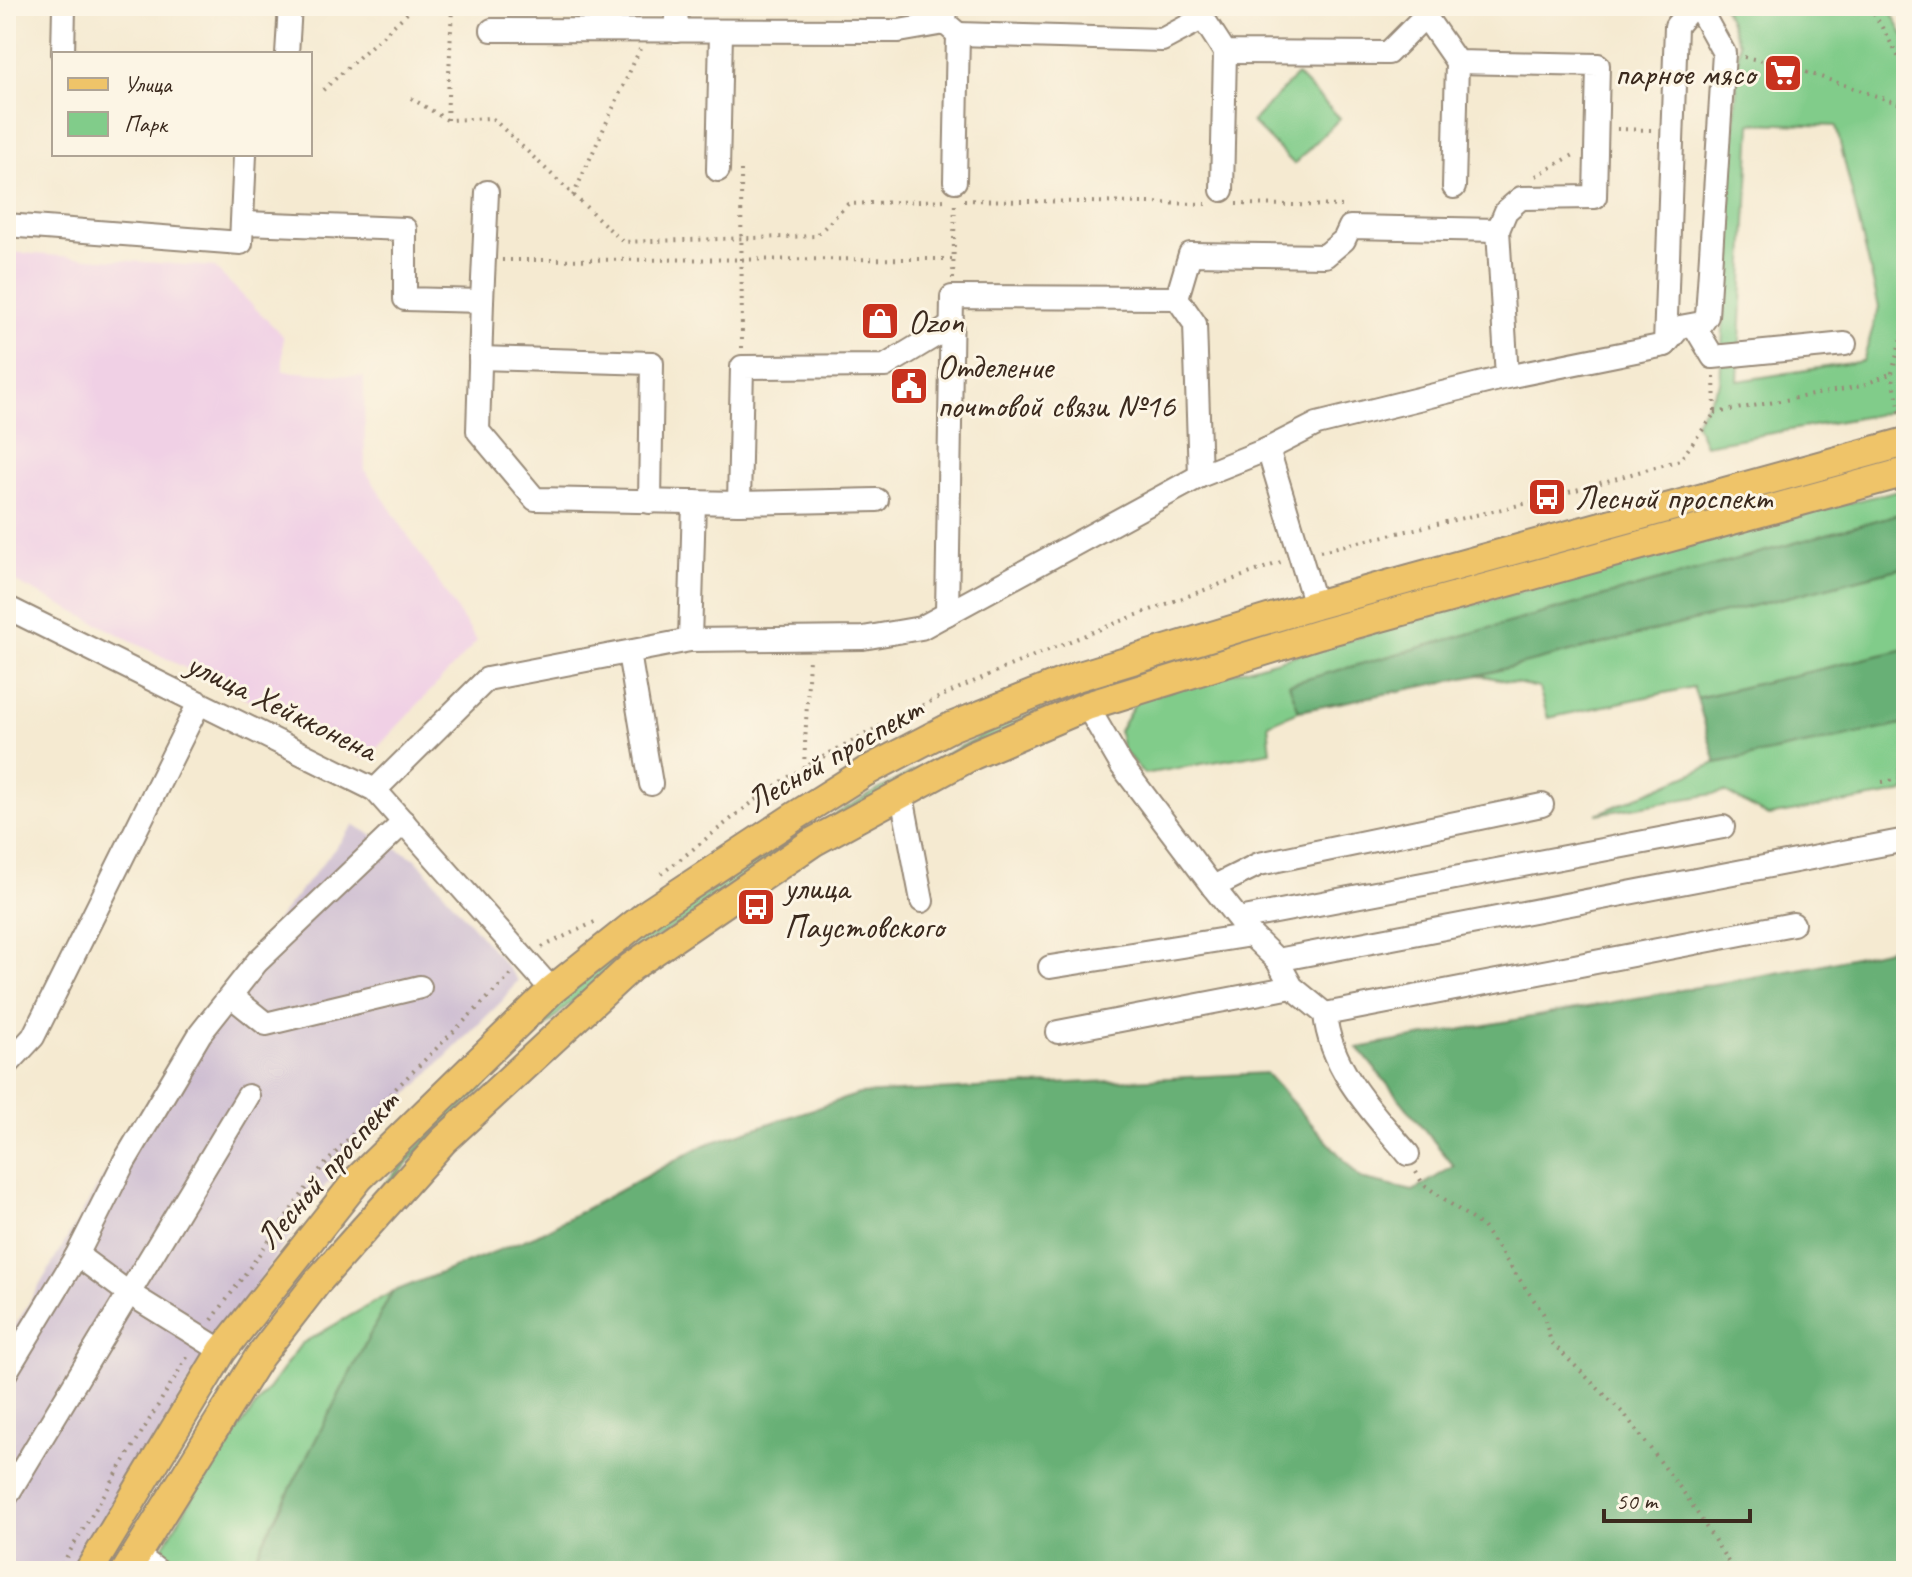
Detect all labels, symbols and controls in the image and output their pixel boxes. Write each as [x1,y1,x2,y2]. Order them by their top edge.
legend [52,52,312,156]
place label: парное мясо [1615,52,1759,95]
supermarket icon: парное мясо [1762,52,1804,94]
text: Улица [124,69,173,99]
text: Парк [124,109,169,139]
shop icon: Ozon [859,300,901,342]
place label: Ozon [908,300,965,343]
place label: Отделение почтовой связи №16 [937,345,1177,427]
public building icon: Отделение почтовой связи №16 [888,365,930,407]
bus stop icon: Лесной проспект [1526,476,1568,518]
place label: Лесной проспект [1575,476,1774,519]
street label: улица Хейкконена [178,641,387,772]
street label: Лесной проспект [738,685,931,822]
place label: улица Паустовского [782,866,948,948]
bus stop icon: улица Паустовского [735,886,777,928]
street label: Лесной проспект [246,1080,409,1258]
scale bar [1604,1473,1750,1523]
text: 50 m [1616,1486,1659,1516]

